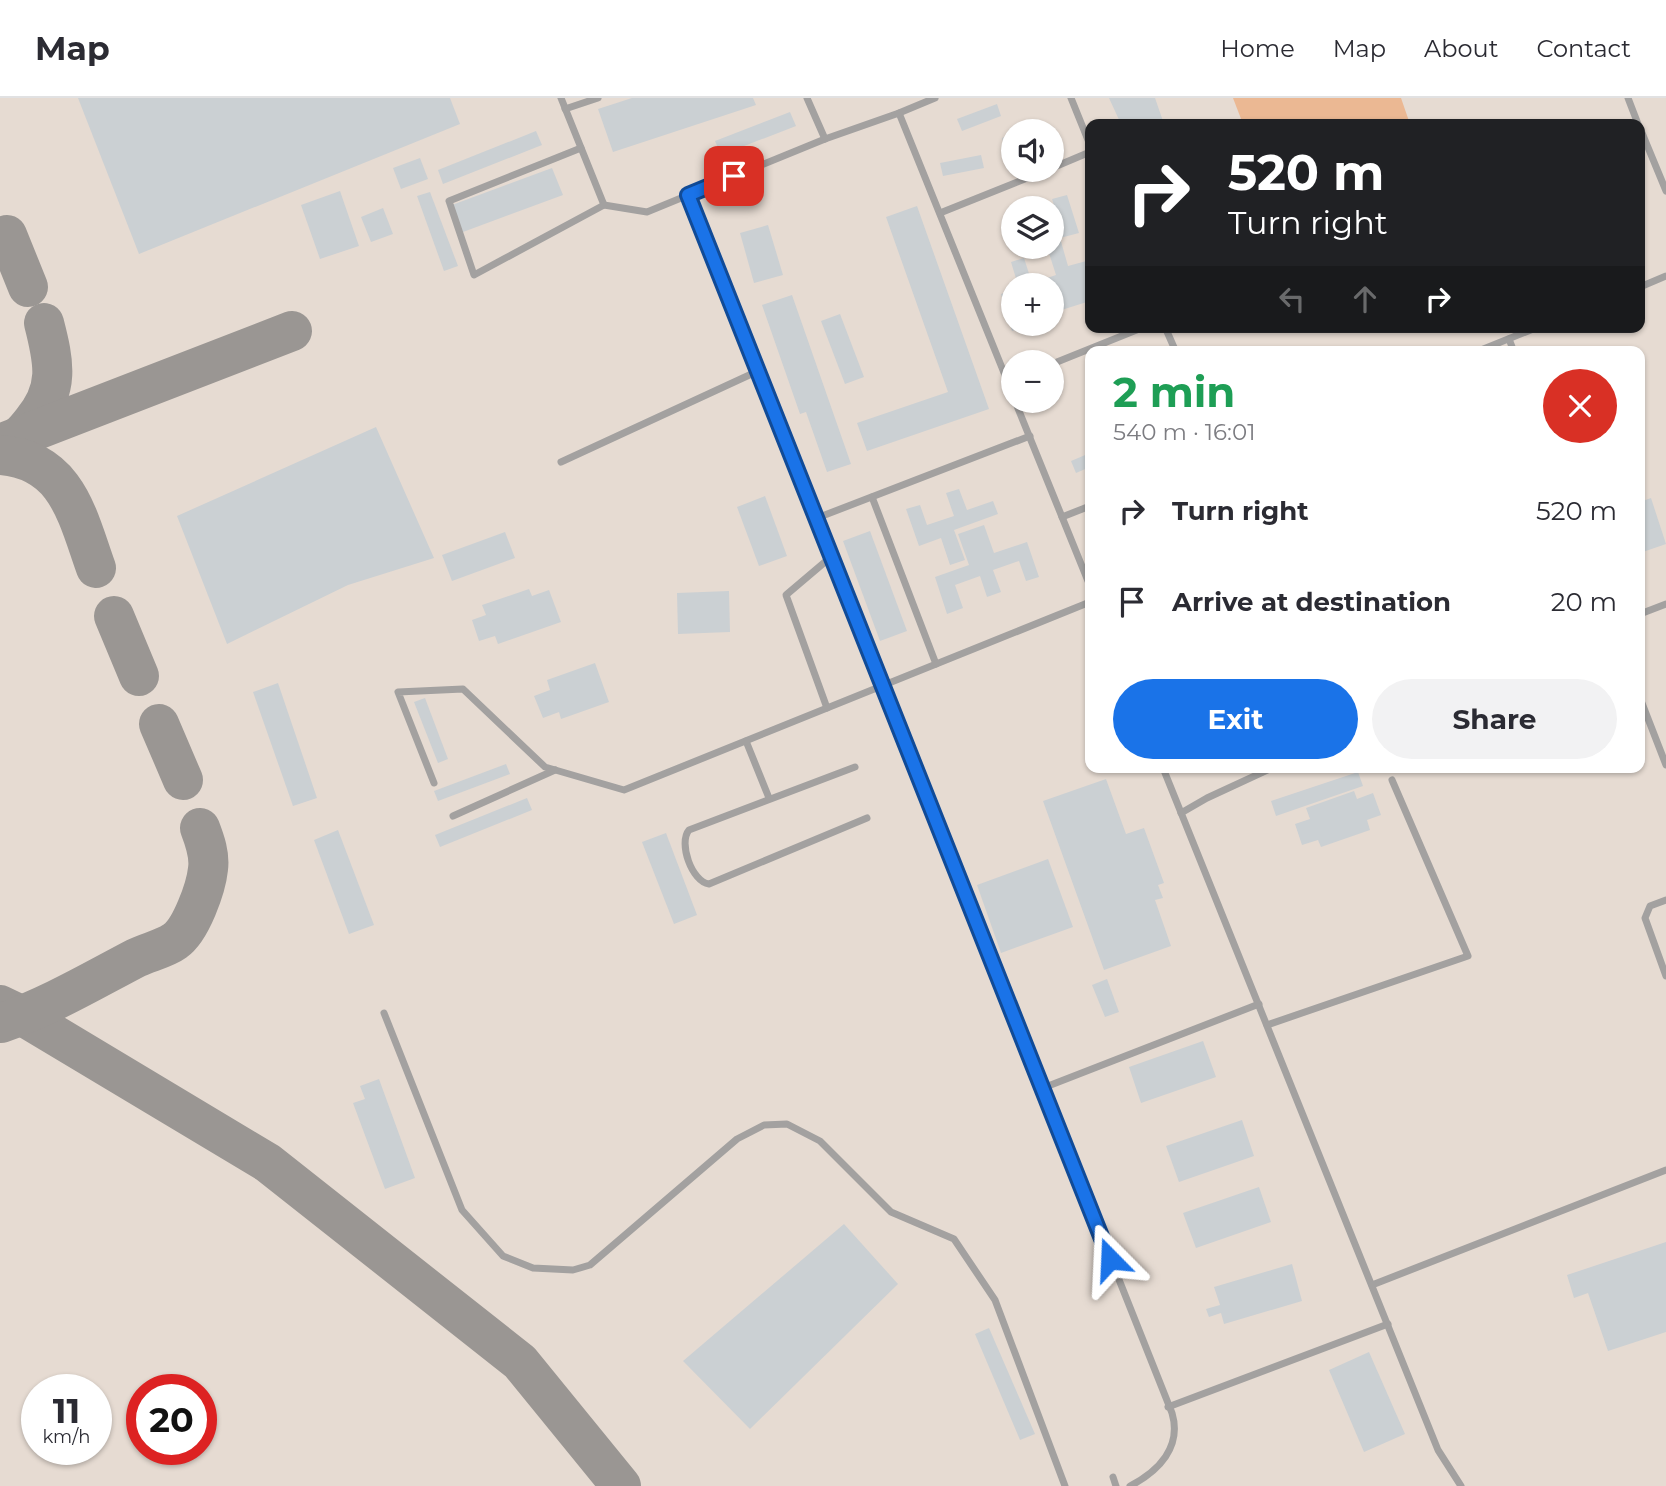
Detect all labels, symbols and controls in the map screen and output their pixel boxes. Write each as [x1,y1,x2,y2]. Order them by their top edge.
text: Map [35,28,110,68]
text: Home [1220,34,1295,63]
text: Map [1333,34,1386,63]
text: About [1424,34,1498,63]
text: Contact [1536,34,1631,63]
map controls [1001,119,1064,413]
button: sound [1001,119,1064,182]
text: 520 m [1228,143,1384,202]
pin [704,146,764,206]
icon: right [1113,147,1204,238]
icon: arrive [715,157,753,195]
button: layers [1001,196,1064,259]
text: Turn right [1228,203,1388,242]
button: + [1001,273,1064,336]
icon: left [1273,280,1311,318]
icon: ahead [1346,280,1384,318]
icon: right [1419,280,1457,318]
button: − [1001,350,1064,413]
text: 2 min [1113,366,1235,418]
button: close [1543,369,1617,443]
text: 540 m · 16:01 [1113,418,1255,446]
icon: right [1113,492,1151,530]
text: Turn right [1172,495,1308,527]
text: 520 m [1536,495,1617,527]
icon: arrive [1113,583,1151,621]
text: Arrive at destination [1172,586,1451,618]
text: 20 m [1551,586,1617,618]
button: Exit [1113,679,1358,759]
button: Share [1372,679,1617,759]
position arrow [1073,1222,1147,1296]
speed limit sign: 20 [126,1374,217,1465]
text: 11 [53,1389,80,1432]
text: km/h [42,1426,91,1448]

